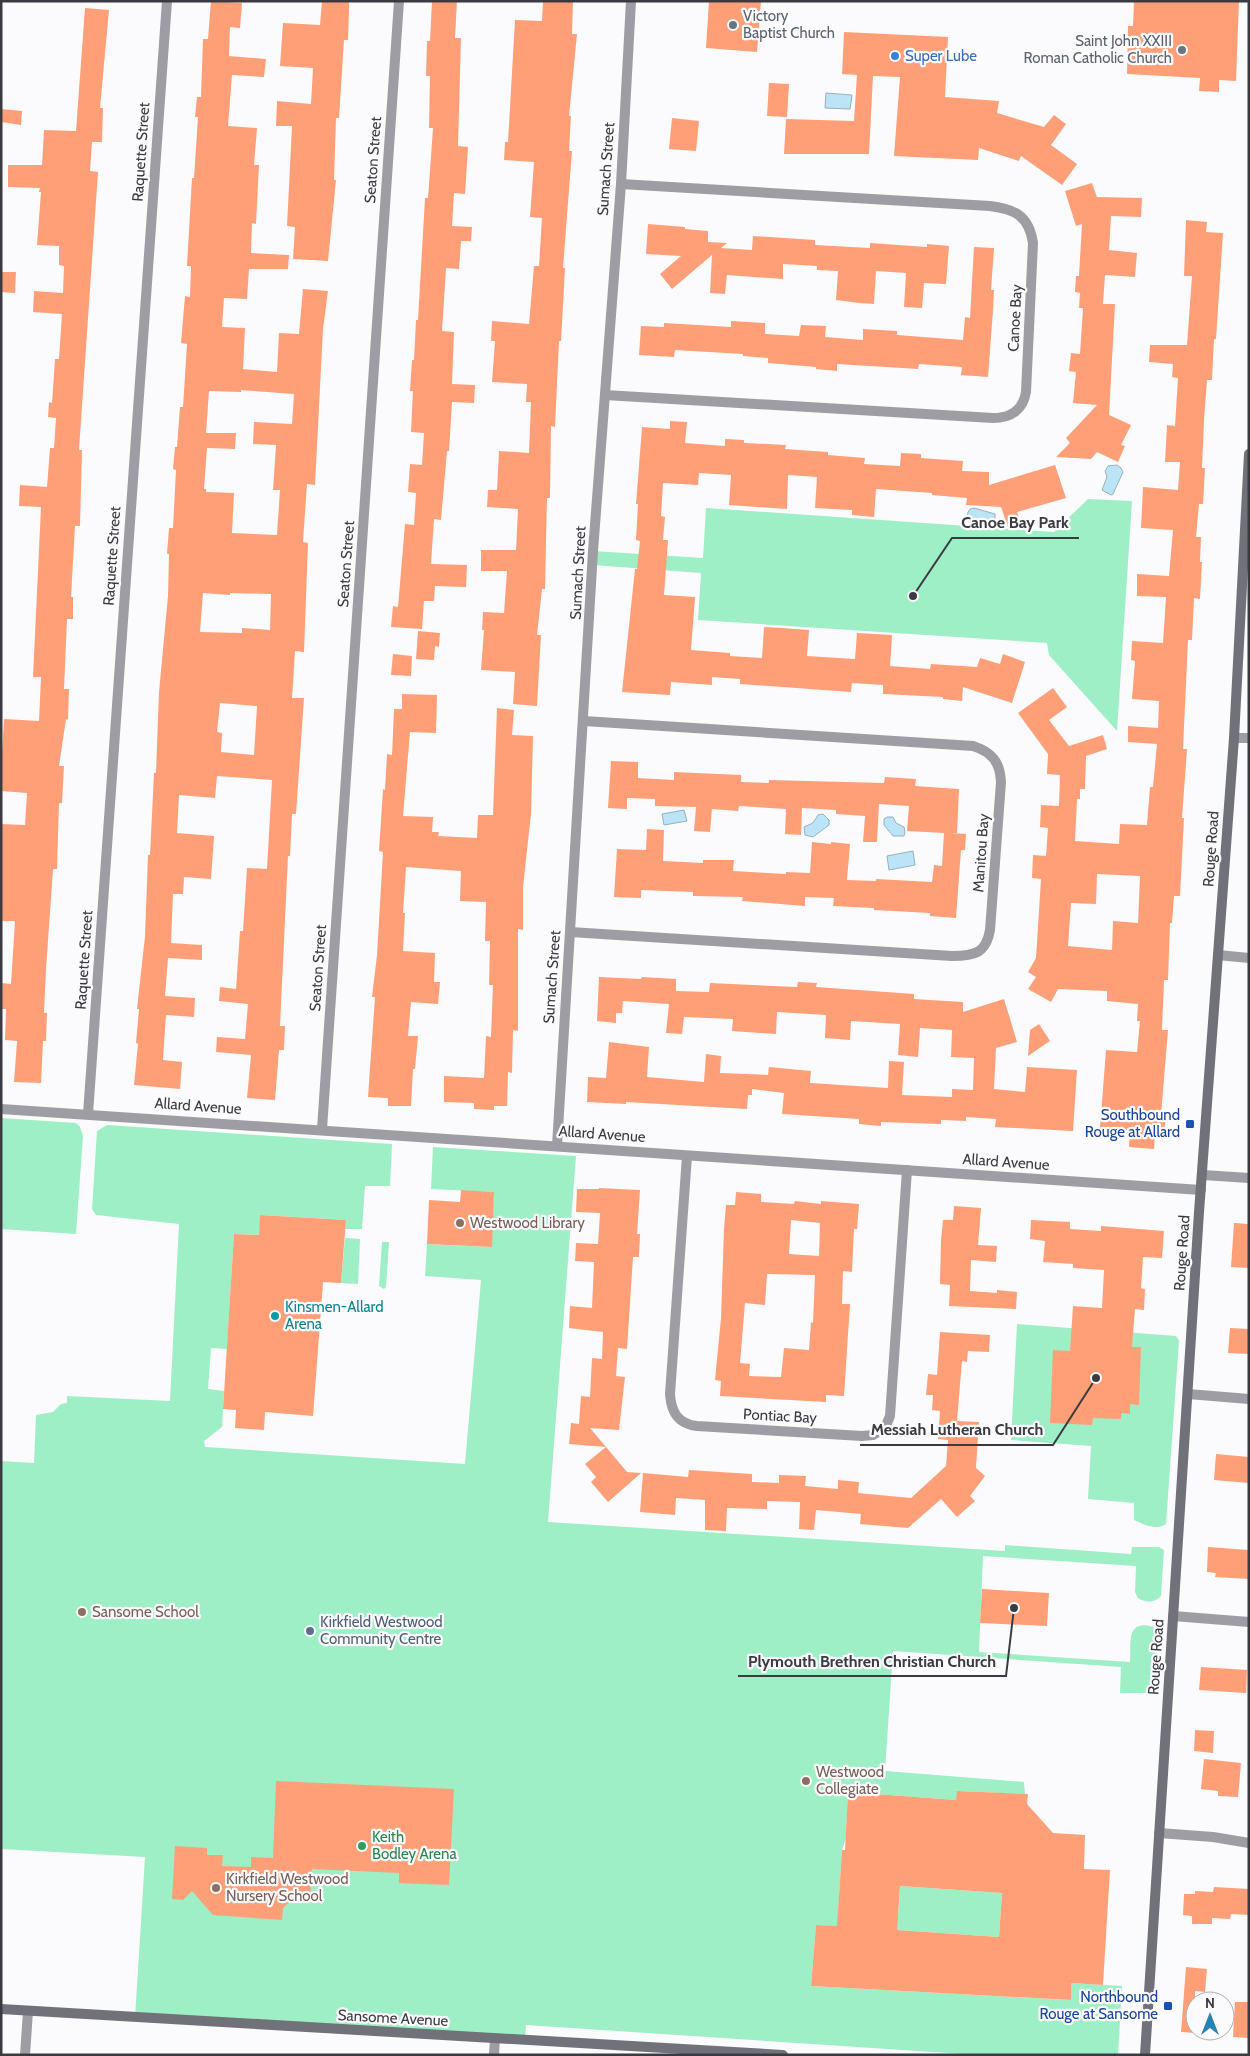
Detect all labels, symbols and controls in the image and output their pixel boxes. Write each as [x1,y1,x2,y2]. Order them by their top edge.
place label: Victory Baptist Church [743,7,835,42]
marker: Victory Baptist Church [727,19,739,31]
place label: Saint John XXIII Roman Catholic Church [1024,32,1172,67]
marker: Saint John XXIII Roman Catholic Church [1176,44,1188,56]
place label: Super Lube [905,47,977,65]
marker: Super Lube [889,50,901,62]
street label: Raquette Street [129,102,153,202]
street label: Seaton Street [361,116,385,204]
street label: Sumach Street [594,122,618,216]
street label: Canoe Bay [1004,283,1026,352]
street label: Raquette Street [100,506,124,606]
callout: Canoe Bay Park [952,507,1079,538]
text: Canoe Bay Park [961,513,1069,532]
street label: Seaton Street [334,520,358,608]
street label: Sumach Street [567,526,589,620]
street label: Rouge Road [1199,810,1223,888]
street label: Manitou Bay [969,813,993,893]
street label: Raquette Street [72,910,96,1010]
street label: Seaton Street [306,924,330,1012]
street label: Sumach Street [540,930,564,1024]
street label: Allard Avenue [154,1094,242,1118]
place label: Southbound Rouge at Allard [1085,1106,1180,1141]
marker: Southbound Rouge at Allard [1184,1118,1196,1130]
street label: Allard Avenue [558,1122,646,1146]
street label: Allard Avenue [962,1150,1050,1174]
place label: Westwood Library [470,1214,585,1232]
street label: Rouge Road [1170,1214,1194,1292]
marker: Westwood Library [454,1217,466,1229]
place label: Kinsmen-Allard Arena [285,1298,384,1333]
marker: Kinsmen-Allard Arena [269,1310,281,1322]
street label: Pontiac Bay [743,1405,818,1427]
callout: Messiah Lutheran Church [860,1414,1053,1445]
text: Messiah Lutheran Church [871,1420,1043,1439]
place label: Sansome School [92,1603,199,1621]
marker: Sansome School [76,1606,88,1618]
place label: Kirkfield Westwood Community Centre [320,1613,443,1648]
street label: Rouge Road [1144,1618,1168,1696]
marker: Kirkfield Westwood Community Centre [304,1625,316,1637]
callout: Plymouth Brethren Christian Church [738,1645,1006,1676]
text: Plymouth Brethren Christian Church [748,1652,996,1671]
place label: Westwood Collegiate [816,1763,884,1798]
marker: Westwood Collegiate [800,1775,812,1787]
place label: Keith Bodley Arena [372,1828,457,1863]
marker: Keith Bodley Arena [356,1840,368,1852]
place label: Kirkfield Westwood Nursery School [226,1870,349,1905]
marker: Kirkfield Westwood Nursery School [210,1882,222,1894]
place label: Northbound Rouge at Sansome [1039,1988,1158,2023]
north arrow [1185,1991,1235,2041]
text: N [1205,1994,1215,2012]
marker: Northbound Rouge at Sansome [1162,2000,1174,2012]
street label: Sansome Avenue [337,2006,449,2030]

